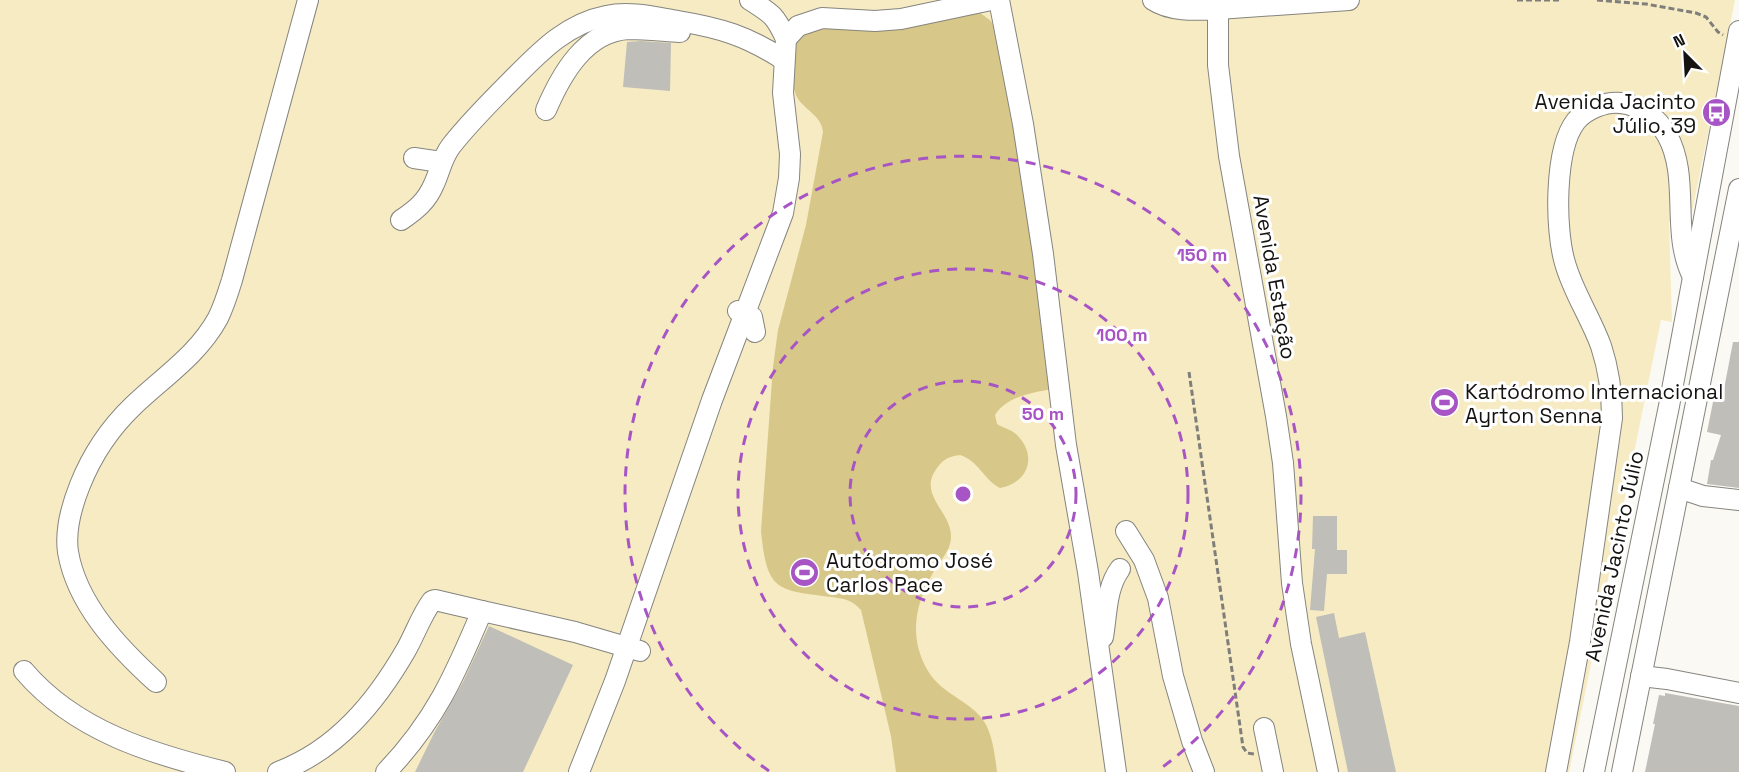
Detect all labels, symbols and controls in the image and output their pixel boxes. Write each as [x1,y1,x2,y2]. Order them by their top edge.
north arrow [1655,24,1715,84]
text: N [1670,29,1688,53]
place label: Avenida Jacinto Júlio, 39 [1535,88,1696,139]
bus stop icon: Avenida Jacinto Júlio, 39 [1701,97,1733,129]
street label: Avenida Estação [1247,193,1303,361]
text: 150 m [1177,243,1227,266]
text: 100 m [1096,323,1148,346]
place label: Kartódromo Internacional Ayrton Senna [1465,378,1723,429]
sports icon: Kartódromo Internacional Ayrton Senna [1428,387,1460,419]
text: 50 m [1022,402,1064,425]
street label: Avenida Jacinto Júlio [1578,448,1650,664]
centre of rings [953,484,973,504]
place label: Autódromo José Carlos Pace [826,547,993,598]
sports icon: Autódromo José Carlos Pace [789,556,821,588]

